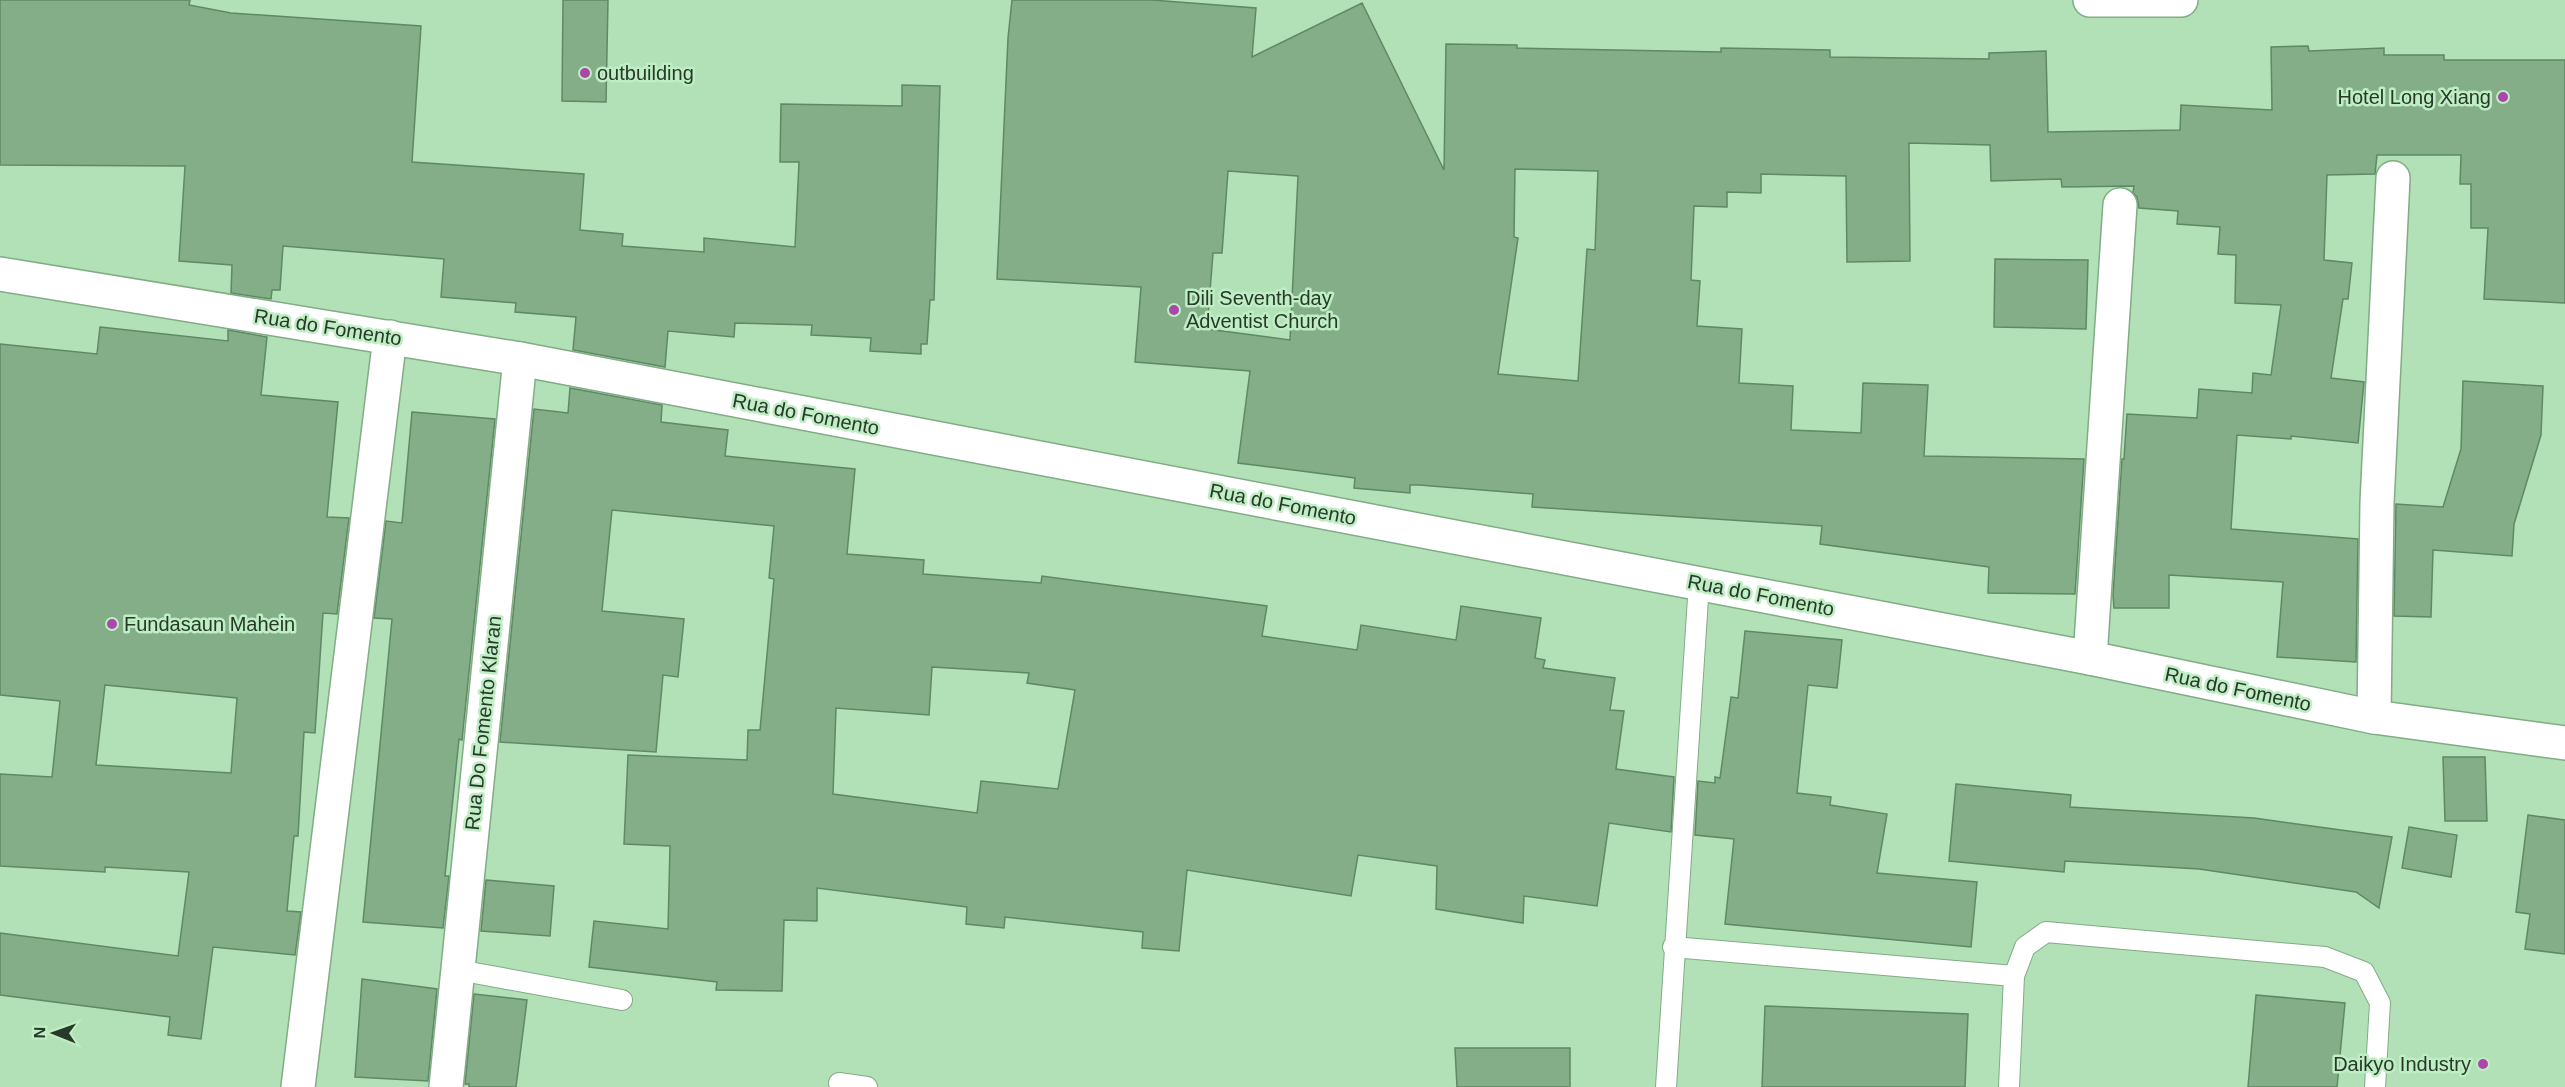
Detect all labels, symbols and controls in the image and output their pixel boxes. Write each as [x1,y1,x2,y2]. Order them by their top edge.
place label: outbuilding [597,62,694,84]
marker: outbuilding [578,66,592,80]
place label: Hotel Long Xiang [2338,86,2491,108]
marker: Hotel Long Xiang [2496,90,2510,104]
place label: Dili Seventh-day Adventist Church [1186,287,1338,332]
marker: Dili Seventh-day Adventist Church [1167,303,1181,317]
street label: Rua do Fomento [253,304,403,350]
street label: Rua do Fomento [731,389,881,439]
street label: Rua do Fomento [1208,479,1358,529]
street label: Rua do Fomento [1686,570,1836,620]
place label: Fundasaun Mahein [124,613,295,635]
street label: Rua Do Fomento Klaran [461,615,505,831]
marker: Fundasaun Mahein [105,617,119,631]
street label: Rua do Fomento [2163,663,2313,715]
north arrow [24,1003,84,1063]
text: N [31,1027,48,1039]
place label: Daikyo Industry [2333,1053,2471,1075]
marker: Daikyo Industry [2476,1057,2490,1071]

